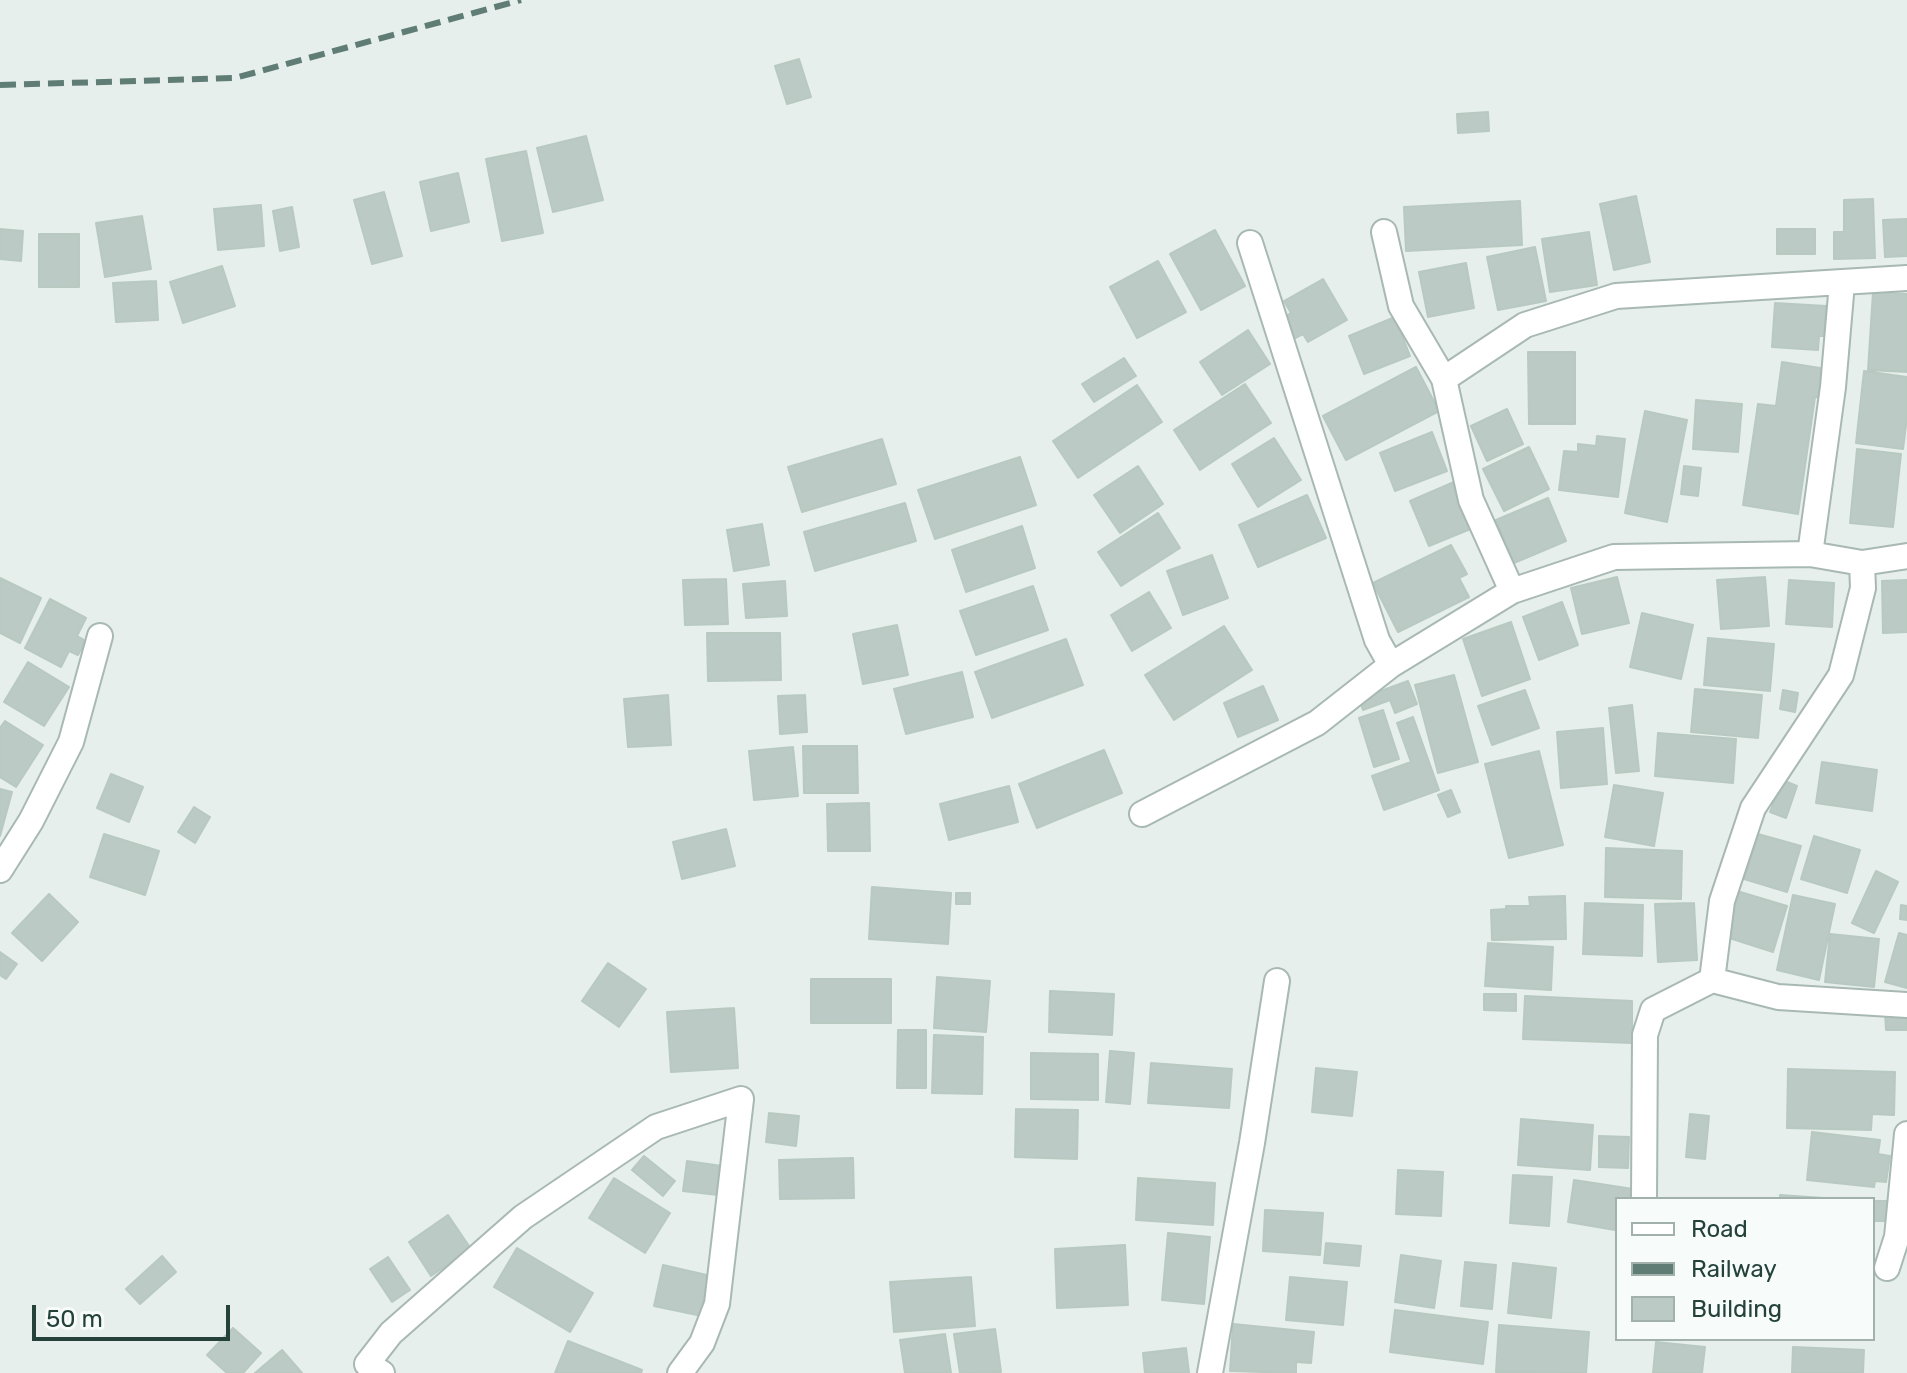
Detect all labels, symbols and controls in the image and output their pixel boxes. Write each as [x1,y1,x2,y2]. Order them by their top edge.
legend [1615,1197,1875,1341]
text: Road [1691,1215,1748,1243]
text: Railway [1691,1255,1777,1283]
scale bar [36,1289,234,1339]
text: Building [1691,1295,1782,1323]
text: 50 m [46,1305,103,1333]

